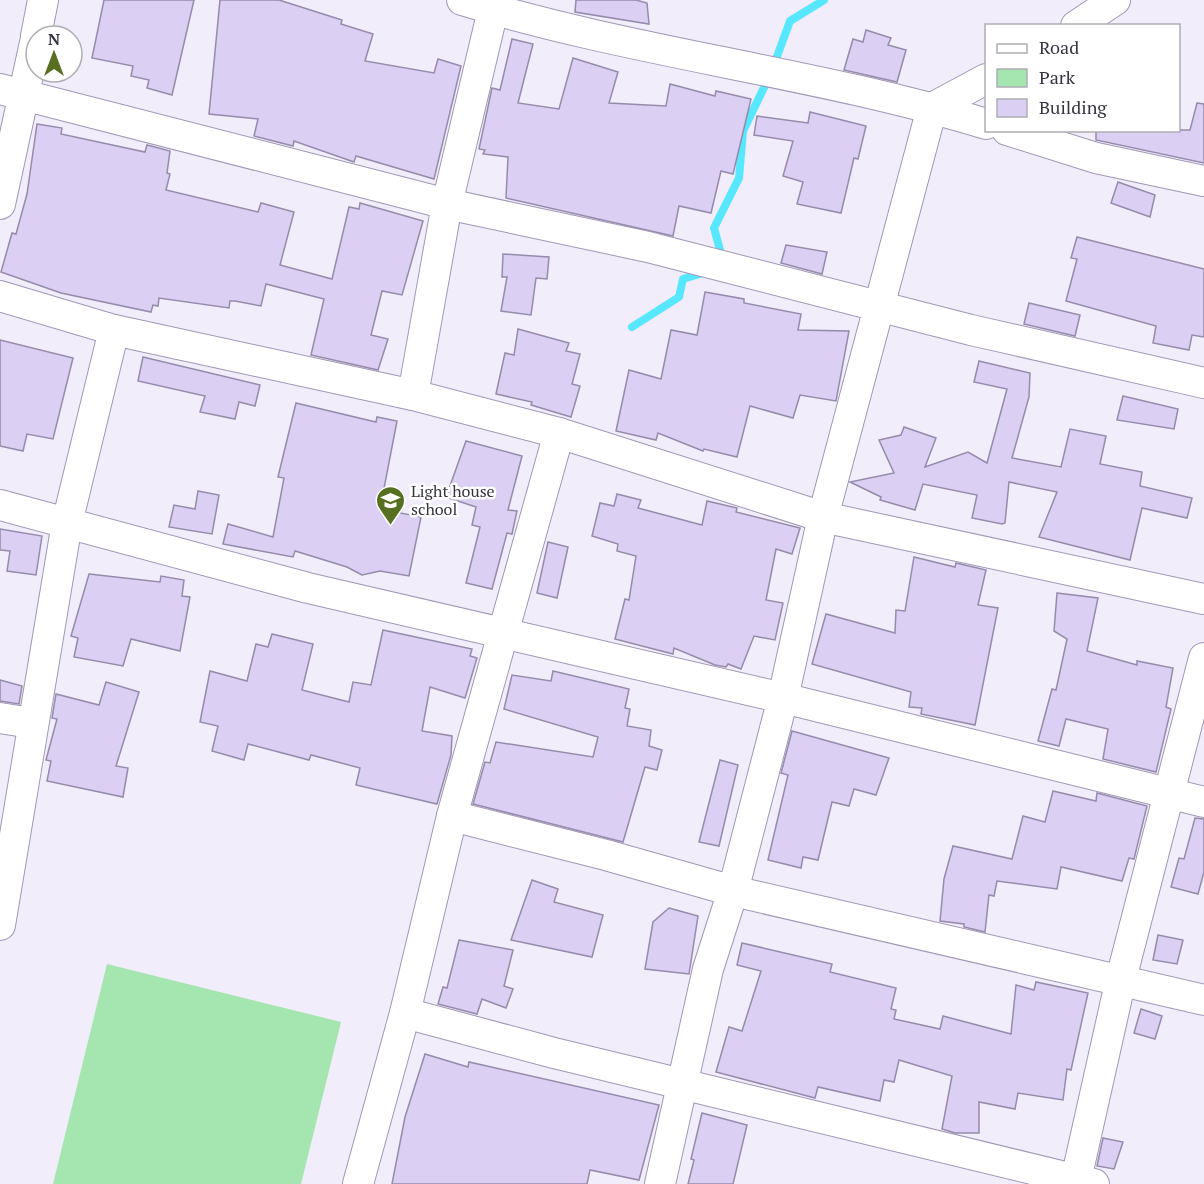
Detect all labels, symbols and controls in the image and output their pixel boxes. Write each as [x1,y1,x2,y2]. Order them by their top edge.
north arrow [24,24,84,84]
legend [985,24,1180,132]
text: N [48,28,60,50]
text: Road [1039,35,1079,59]
text: Park [1039,65,1076,89]
text: Building [1039,95,1107,119]
place label: Light house school [411,480,495,520]
school or university icon: Light house school [374,484,406,526]

